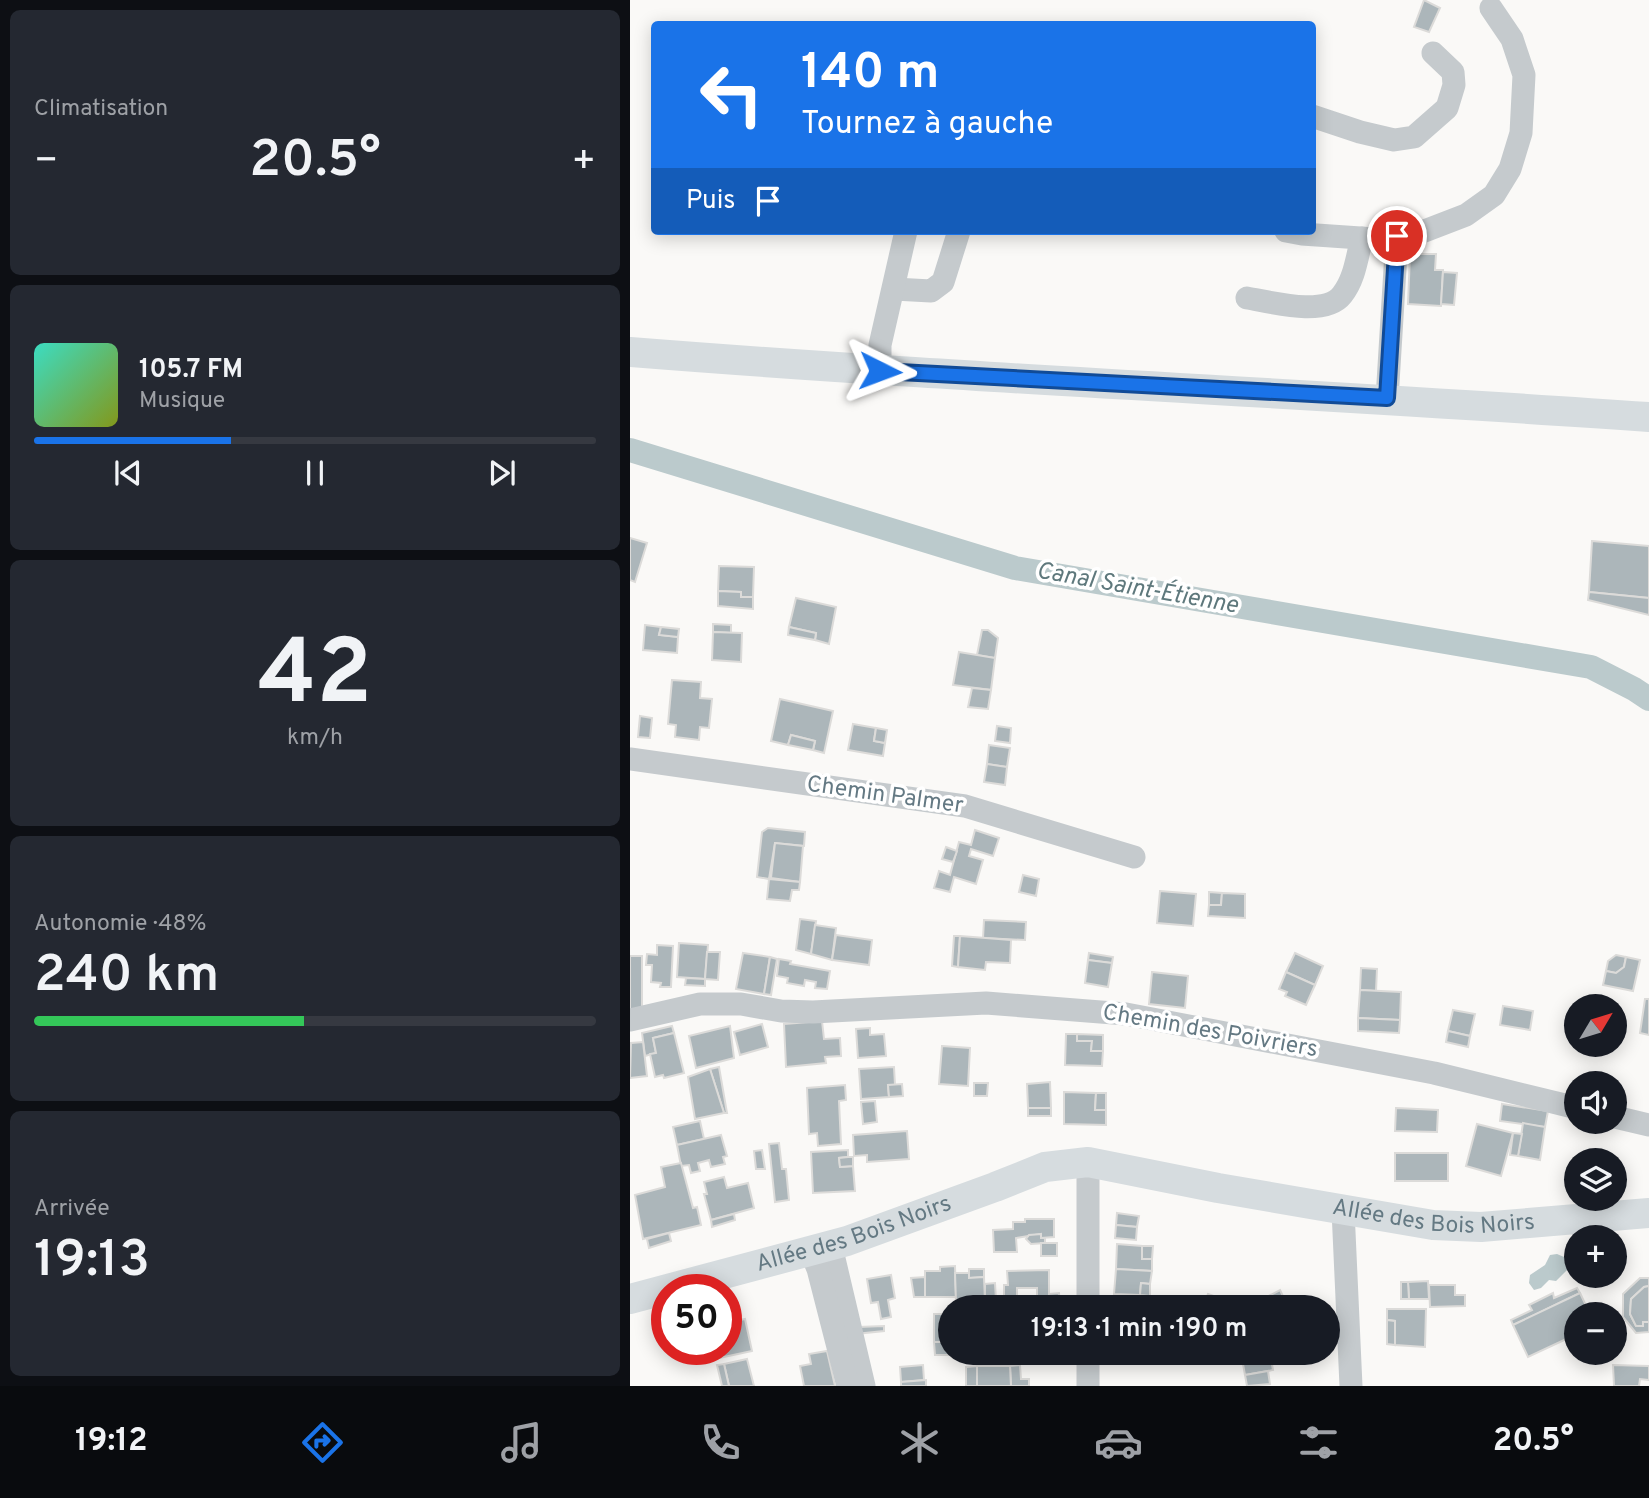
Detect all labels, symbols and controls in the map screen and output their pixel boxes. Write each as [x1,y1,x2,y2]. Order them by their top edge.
text: 140 m [801,44,940,106]
icon: left [686,49,777,140]
text: Climatisation [34,95,168,124]
text: Tournez à gauche [801,105,1053,145]
text: 20.5° [249,129,381,195]
text: − [34,138,59,187]
text: + [571,138,596,187]
icon: arrive [749,182,787,220]
text: Puis [686,185,735,218]
pin [1367,206,1427,266]
icon: arrive [1378,217,1416,255]
position arrow [843,334,917,408]
text: 105.7 FM [139,354,243,387]
text: Musique [139,387,225,416]
icon: previous [109,454,147,492]
icon: pause [296,454,334,492]
icon: next [483,454,521,492]
water label: Canal Saint-Étienne [1034,555,1241,622]
text: 42 [258,621,372,736]
text: km/h [287,724,343,753]
street label: Chemin Palmer [805,771,965,821]
text: Autonomie · 48% [34,910,207,939]
text: 240 km [34,944,219,1010]
north arrow [1564,994,1628,1057]
map controls [1564,994,1627,1365]
street label: Chemin des Poivriers [1100,999,1320,1065]
button: sound [1564,1071,1627,1134]
button: layers [1564,1148,1627,1211]
street label: Allée des Bois Noirs [753,1190,956,1279]
street label: Allée des Bois Noirs [1330,1193,1536,1242]
text: Arrivée [34,1195,110,1224]
button: + [1564,1225,1627,1288]
text: 19:13 [34,1229,150,1295]
speed limit sign: 50 [651,1274,742,1365]
button: − [1564,1302,1627,1365]
text: 19:13 · 1 min · 190 m [1031,1313,1247,1346]
icon: directions [298,1418,347,1467]
icon: music [497,1418,546,1467]
icon: phone [696,1418,745,1467]
icon: climate [895,1418,944,1467]
icon: car [1094,1418,1143,1467]
icon: filters [1294,1418,1343,1467]
text: 19:12 [75,1422,148,1462]
text: 20.5° [1493,1422,1574,1462]

